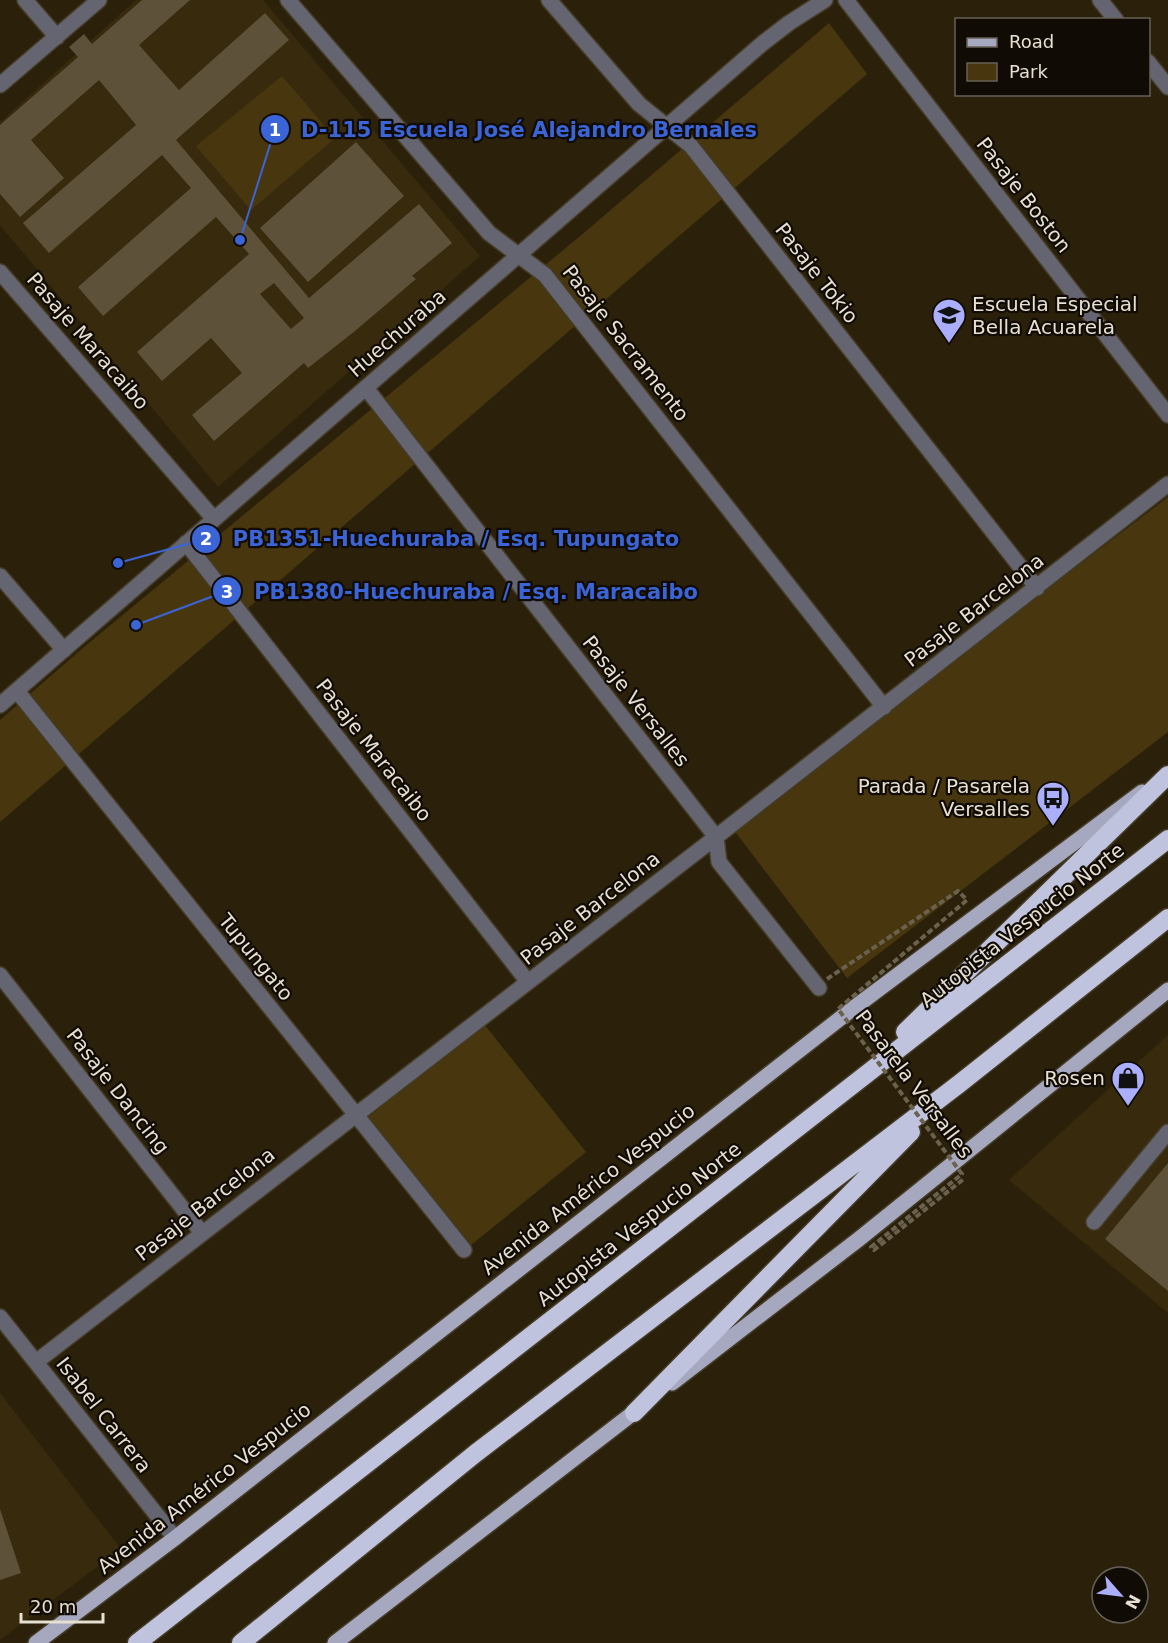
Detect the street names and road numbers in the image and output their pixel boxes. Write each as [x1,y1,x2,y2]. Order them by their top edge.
street label: Pasaje Boston [972,133,1076,257]
street label: Pasaje Tokio [770,218,864,328]
street label: Pasaje Sacramento [558,260,694,426]
street label: Pasaje Maracaibo [22,267,154,415]
street label: Huechuraba [343,284,451,382]
street label: Pasaje Barcelona [900,548,1048,672]
street label: Pasaje Versalles [577,631,695,771]
street label: Pasaje Maracaibo [311,674,437,826]
street label: Autopista Vespucio Norte [915,838,1129,1012]
street label: Pasaje Barcelona [516,846,664,970]
street label: Tupungato [213,908,298,1005]
street label: Pasarela Versalles [850,1005,978,1163]
street label: Pasaje Dancing [62,1023,174,1159]
street label: Avenida Américo Vespucio [477,1098,699,1280]
street label: Autopista Vespucio Norte [532,1137,746,1311]
street label: Pasaje Barcelona [131,1142,279,1266]
street label: Isabel Carrera [51,1352,157,1478]
street label: Avenida Américo Vespucio [93,1397,315,1579]

